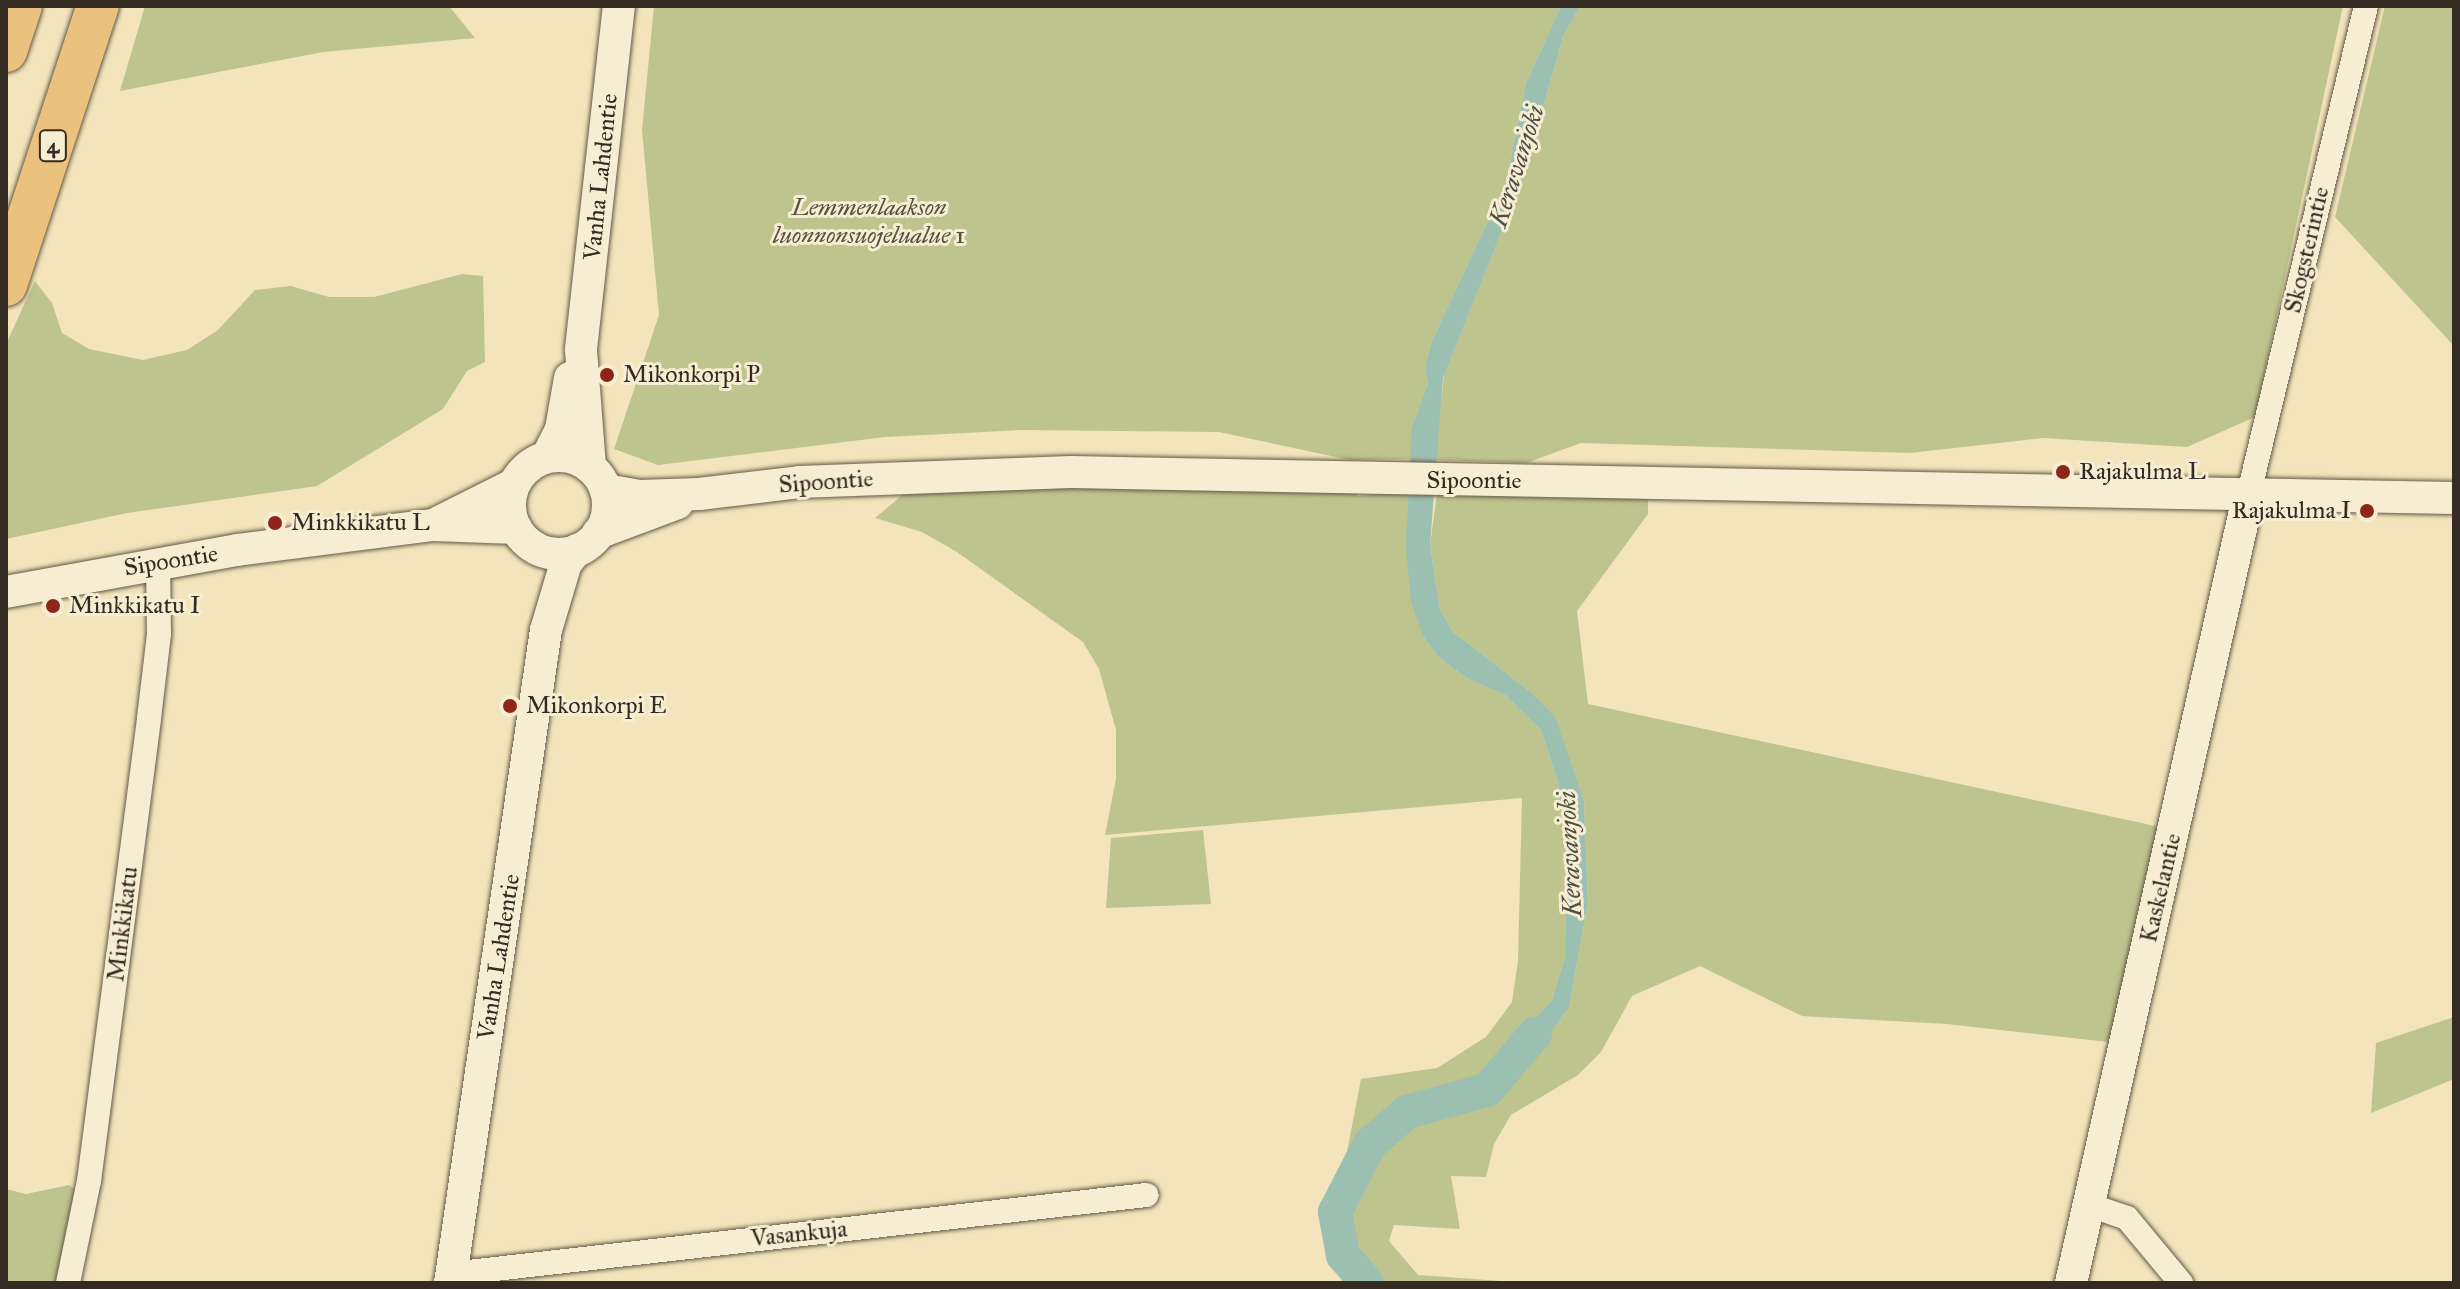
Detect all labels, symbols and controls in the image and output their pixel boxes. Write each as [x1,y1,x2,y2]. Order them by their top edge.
street label: Vanha Lahdentie [578,92,624,262]
water label: Keravanjoki [1483,101,1551,231]
road number: 4 [37,128,69,164]
street label: Skogsterintie [2278,184,2336,316]
park label: Lemmenlaakson luonnonsuojelualue 1 [773,194,965,250]
place label: Mikonkorpi P [623,361,760,389]
marker: Mikonkorpi P [598,366,616,384]
place label: Rajakulma L [2079,458,2206,486]
marker: Rajakulma L [2054,463,2072,481]
street label: Sipoontie [778,464,874,500]
street label: Sipoontie [1427,467,1521,495]
place label: Rajakulma I [2232,497,2351,525]
marker: Rajakulma I [2358,502,2376,520]
place label: Minkkikatu L [291,509,430,537]
marker: Minkkikatu L [266,514,284,532]
street label: Sipoontie [122,539,220,583]
place label: Minkkikatu I [69,592,200,620]
marker: Minkkikatu I [44,597,62,615]
place label: Mikonkorpi E [526,692,667,720]
marker: Mikonkorpi E [501,697,519,715]
water label: Keravanjoki [1551,790,1589,918]
street label: Kaskelantie [2134,831,2188,945]
street label: Minkkikatu [102,865,144,983]
street label: Vanha Lahdentie [472,872,526,1042]
street label: Vasankuja [749,1215,849,1253]

